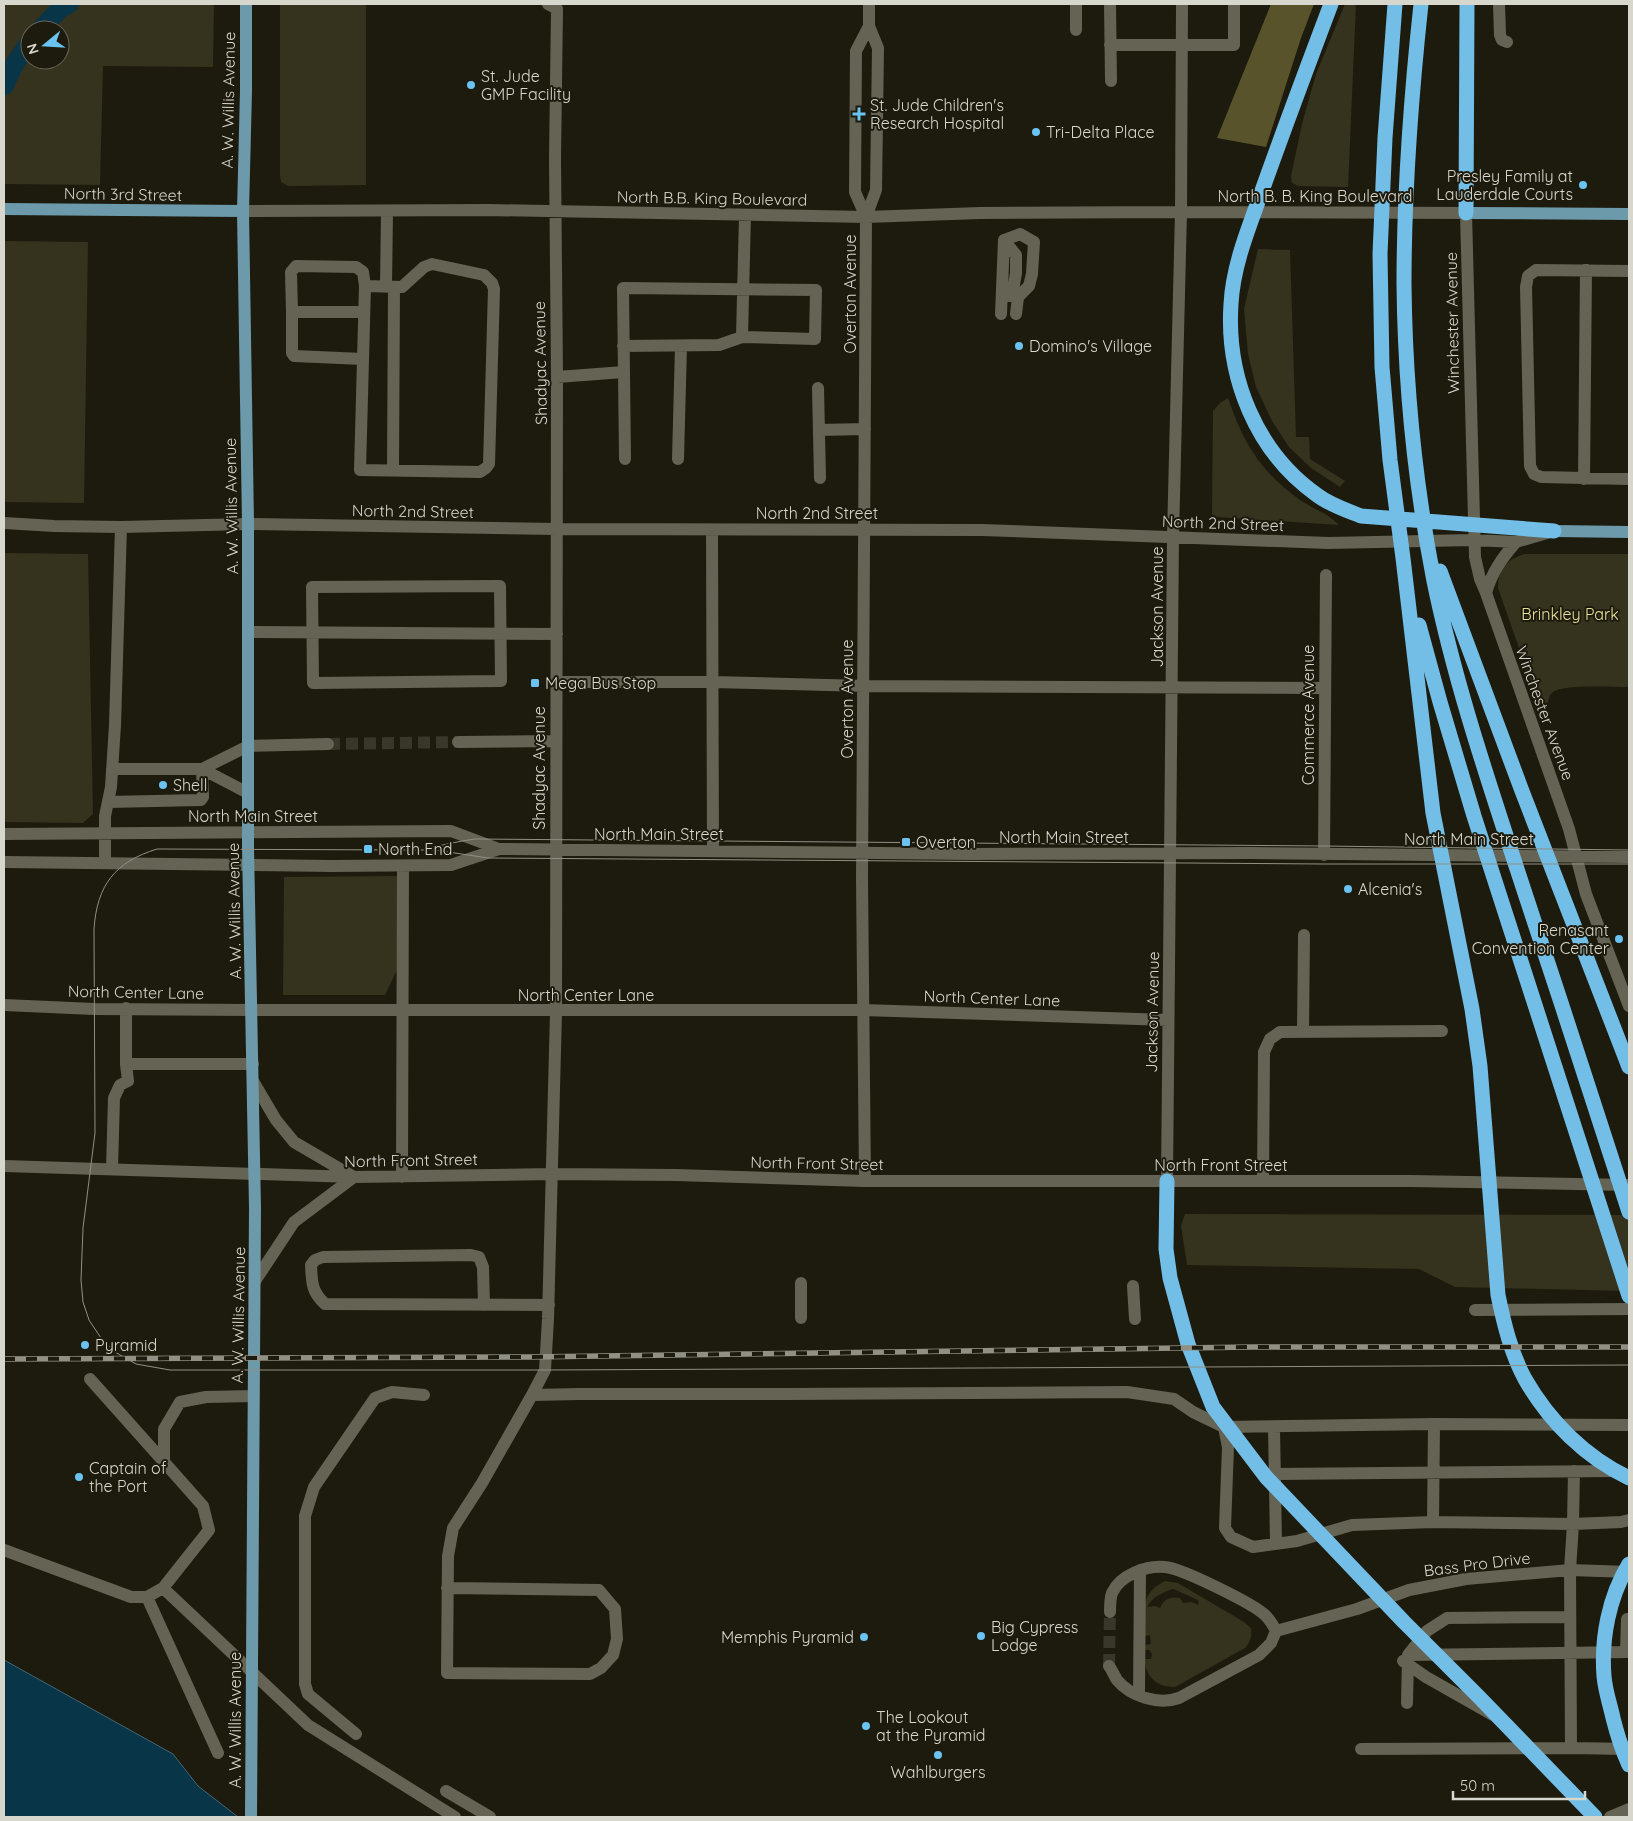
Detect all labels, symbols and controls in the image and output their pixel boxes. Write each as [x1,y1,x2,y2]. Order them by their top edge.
north arrow [20,20,70,70]
street label: A. W. Willis Avenue [217,32,239,168]
text: N [22,41,43,57]
place label: St. Jude GMP Facility [481,66,571,104]
marker: St. Jude GMP Facility [465,79,477,91]
place label: St. Jude Children's Research Hospital [870,95,1004,133]
marker: St. Jude Children's Research Hospital [852,107,866,121]
place label: Tri-Delta Place [1046,122,1155,142]
marker: Tri-Delta Place [1030,126,1042,138]
place label: Presley Family at Lauderdale Courts [1436,166,1573,204]
marker: Presley Family at Lauderdale Courts [1577,179,1589,191]
street label: North 3rd Street [64,183,182,205]
street label: North B.B. King Boulevard [617,186,807,210]
street label: North B. B. King Boulevard [1218,186,1412,206]
street label: Overton Avenue [840,234,860,354]
street label: Winchester Avenue [1441,252,1463,394]
street label: Shadyac Avenue [529,301,551,425]
place label: Domino's Village [1029,336,1152,356]
marker: Domino's Village [1013,340,1025,352]
street label: A. W. Willis Avenue [220,438,242,574]
street label: North 2nd Street [352,500,474,522]
street label: North 2nd Street [756,503,878,523]
street label: North 2nd Street [1162,511,1284,535]
street label: Jackson Avenue [1147,546,1167,668]
park label: Brinkley Park [1521,604,1619,624]
street label: Overton Avenue [837,639,857,759]
street label: Winchester Avenue [1511,643,1579,783]
street label: Commerce Avenue [1298,645,1318,785]
place label: Mega Bus Stop [545,673,656,693]
marker: Mega Bus Stop [529,677,541,689]
street label: Shadyac Avenue [529,706,549,830]
place label: Shell [173,775,207,795]
marker: Shell [157,779,169,791]
street label: North Main Street [188,806,318,826]
street label: North Main Street [594,824,724,844]
street label: North Main Street [999,827,1129,847]
street label: North Main Street [1404,829,1534,849]
place label: Overton [916,832,976,852]
marker: Overton [900,836,912,848]
place label: North End [378,839,452,859]
street label: A. W. Willis Avenue [223,843,245,979]
marker: North End [362,843,374,855]
place label: Alcenia's [1358,879,1422,899]
marker: Alcenia's [1342,883,1354,895]
place label: Renasant Convention Center [1472,920,1609,958]
marker: Renasant Convention Center [1613,933,1625,945]
street label: Jackson Avenue [1141,951,1163,1073]
street label: North Center Lane [68,981,204,1003]
street label: North Center Lane [518,985,654,1005]
street label: North Center Lane [923,986,1061,1010]
street label: North Front Street [344,1149,478,1171]
street label: North Front Street [750,1152,884,1174]
street label: North Front Street [1154,1155,1288,1175]
street label: A. W. Willis Avenue [227,1247,249,1383]
place label: Pyramid [95,1335,157,1355]
marker: Pyramid [79,1339,91,1351]
place label: Captain of the Port [89,1458,167,1496]
marker: Captain of the Port [73,1471,85,1483]
street label: Bass Pro Drive [1422,1548,1532,1580]
place label: Big Cypress Lodge [991,1617,1078,1655]
place label: Memphis Pyramid [721,1627,854,1647]
marker: Big Cypress Lodge [975,1630,987,1642]
marker: Memphis Pyramid [858,1631,870,1643]
street label: A. W. Willis Avenue [225,1652,245,1788]
place label: The Lookout at the Pyramid [876,1707,986,1745]
marker: The Lookout at the Pyramid [860,1720,872,1732]
marker: Wahlburgers [932,1749,944,1761]
place label: Wahlburgers [891,1762,985,1782]
scale bar [1453,1768,1586,1800]
text: 50 m [1460,1776,1495,1795]

